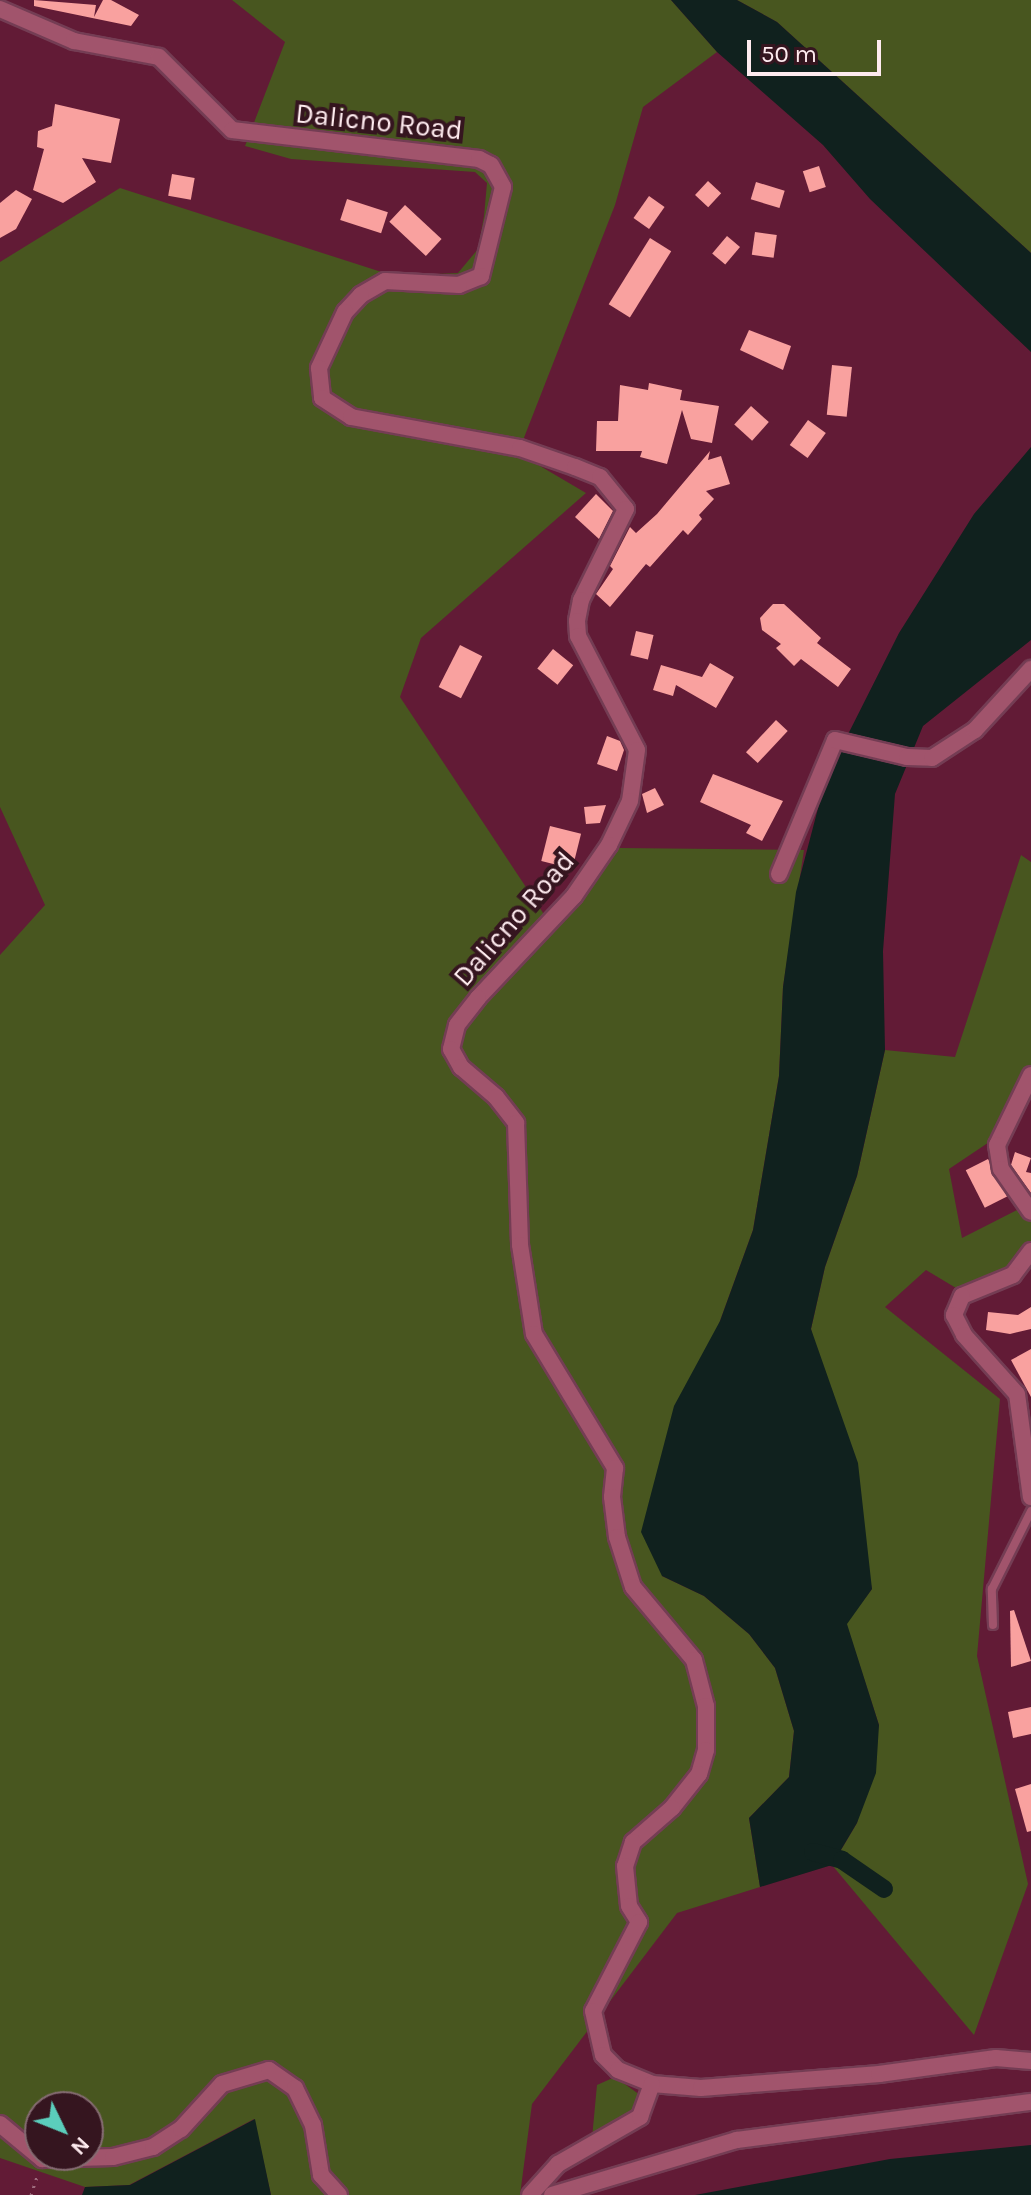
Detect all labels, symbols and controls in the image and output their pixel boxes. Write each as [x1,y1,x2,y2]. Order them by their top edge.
scale bar [751,24,885,74]
text: 50 m [761,40,817,68]
street label: Dalicno Road [294,97,464,147]
street label: Dalicno Road [446,845,582,993]
north arrow [24,2091,104,2171]
text: N [65,2131,95,2161]

